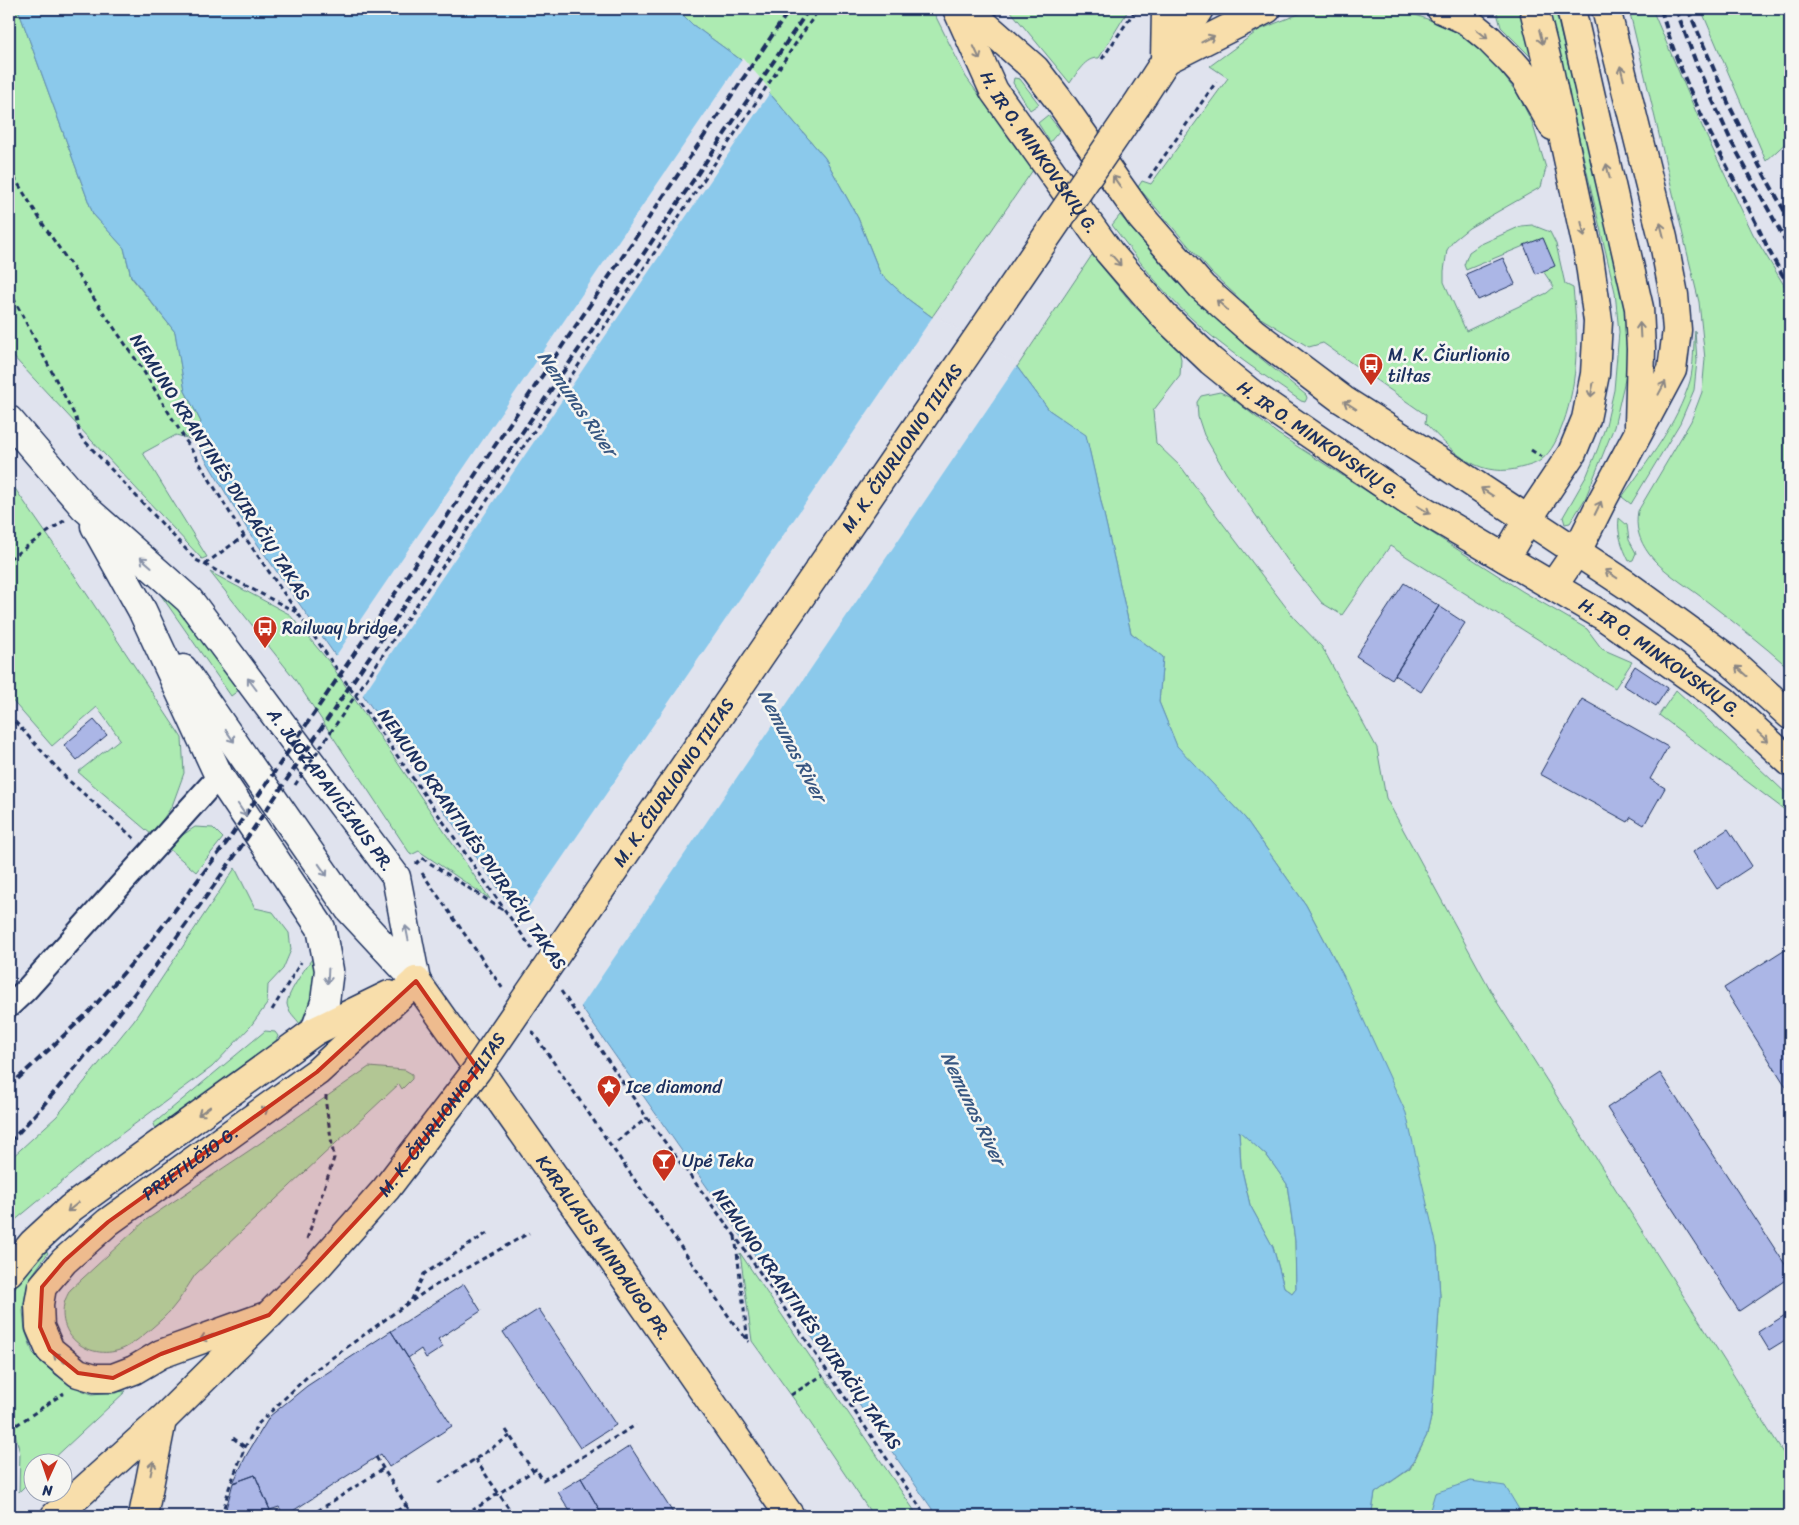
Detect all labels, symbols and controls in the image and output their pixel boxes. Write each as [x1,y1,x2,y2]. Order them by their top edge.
one-way arrow [1476,28,1489,39]
one-way arrow [1537,28,1546,44]
one-way arrow [1201,34,1216,44]
one-way arrow [972,45,982,60]
one-way arrow [1617,65,1626,81]
street label: H. IR O. MINKOVSKIŲ G. [971,66,1107,241]
one-way arrow [1603,164,1612,180]
one-way arrow [1112,175,1122,189]
one-way arrow [1579,221,1588,237]
one-way arrow [1656,223,1666,239]
one-way arrow [1110,254,1121,267]
one-way arrow [1216,299,1229,311]
one-way arrow [1636,322,1645,338]
street label: NEMUNO KRANTINĖS DVIRAČIŲ TAKAS [121,327,319,608]
place label: M. K. Čiurlionio tiltas [1388,339,1510,392]
water label: Nemunas River [529,343,628,466]
bus stop icon: M. K. Čiurlionio tiltas [1358,352,1384,386]
street label: M. K. ČIURLIONIO TILTAS [833,357,972,539]
street label: H. IR O. MINKOVSKIŲ G. [1230,372,1408,508]
one-way arrow [1657,381,1667,396]
one-way arrow [1587,382,1596,398]
one-way arrow [1344,399,1358,409]
one-way arrow [1480,487,1494,498]
one-way arrow [1594,501,1603,516]
one-way arrow [1416,505,1430,515]
one-way arrow [140,556,153,567]
one-way arrow [1604,569,1618,579]
street label: H. IR O. MINKOVSKIŲ G. [1572,589,1749,726]
place label: Railway bridge [282,612,398,644]
bus stop icon: Railway bridge [252,615,278,649]
one-way arrow [1735,665,1748,677]
one-way arrow [247,677,257,691]
water label: Nemunas River [749,683,838,810]
street label: M. K. ČIURLIONIO TILTAS [604,691,743,874]
street label: A. JUOZAPAVIČIAUS PR. [258,700,403,879]
street label: NEMUNO KRANTINĖS DVIRAČIŲ TAKAS [369,701,575,977]
one-way arrow [225,729,235,743]
one-way arrow [1756,731,1769,743]
one-way arrow [237,803,247,817]
one-way arrow [318,863,328,877]
one-way arrow [401,926,411,942]
one-way arrow [323,967,332,983]
street label: M. K. ČIURLIONIO TILTAS [369,1025,514,1204]
water label: Nemunas River [932,1046,1017,1174]
place label: Ice diamond [625,1071,723,1103]
place icon: Ice diamond [596,1074,622,1108]
one-way arrow [198,1106,211,1117]
one-way arrow [255,1107,269,1117]
street label: PRIETILČIO G. [135,1117,245,1209]
place label: Upė Teka [682,1145,755,1177]
street label: KARALIAUS MINDAUGO PR. [527,1148,680,1347]
bar icon: Upė Teka [651,1148,677,1182]
street label: NEMUNO KRANTINĖS DVIRAČIŲ TAKAS [704,1181,910,1457]
one-way arrow [66,1202,80,1212]
one-way arrow [200,1333,215,1342]
one-way arrow [53,1352,66,1363]
north arrow [22,1452,72,1502]
one-way arrow [148,1461,157,1477]
text: N [42,1478,54,1503]

